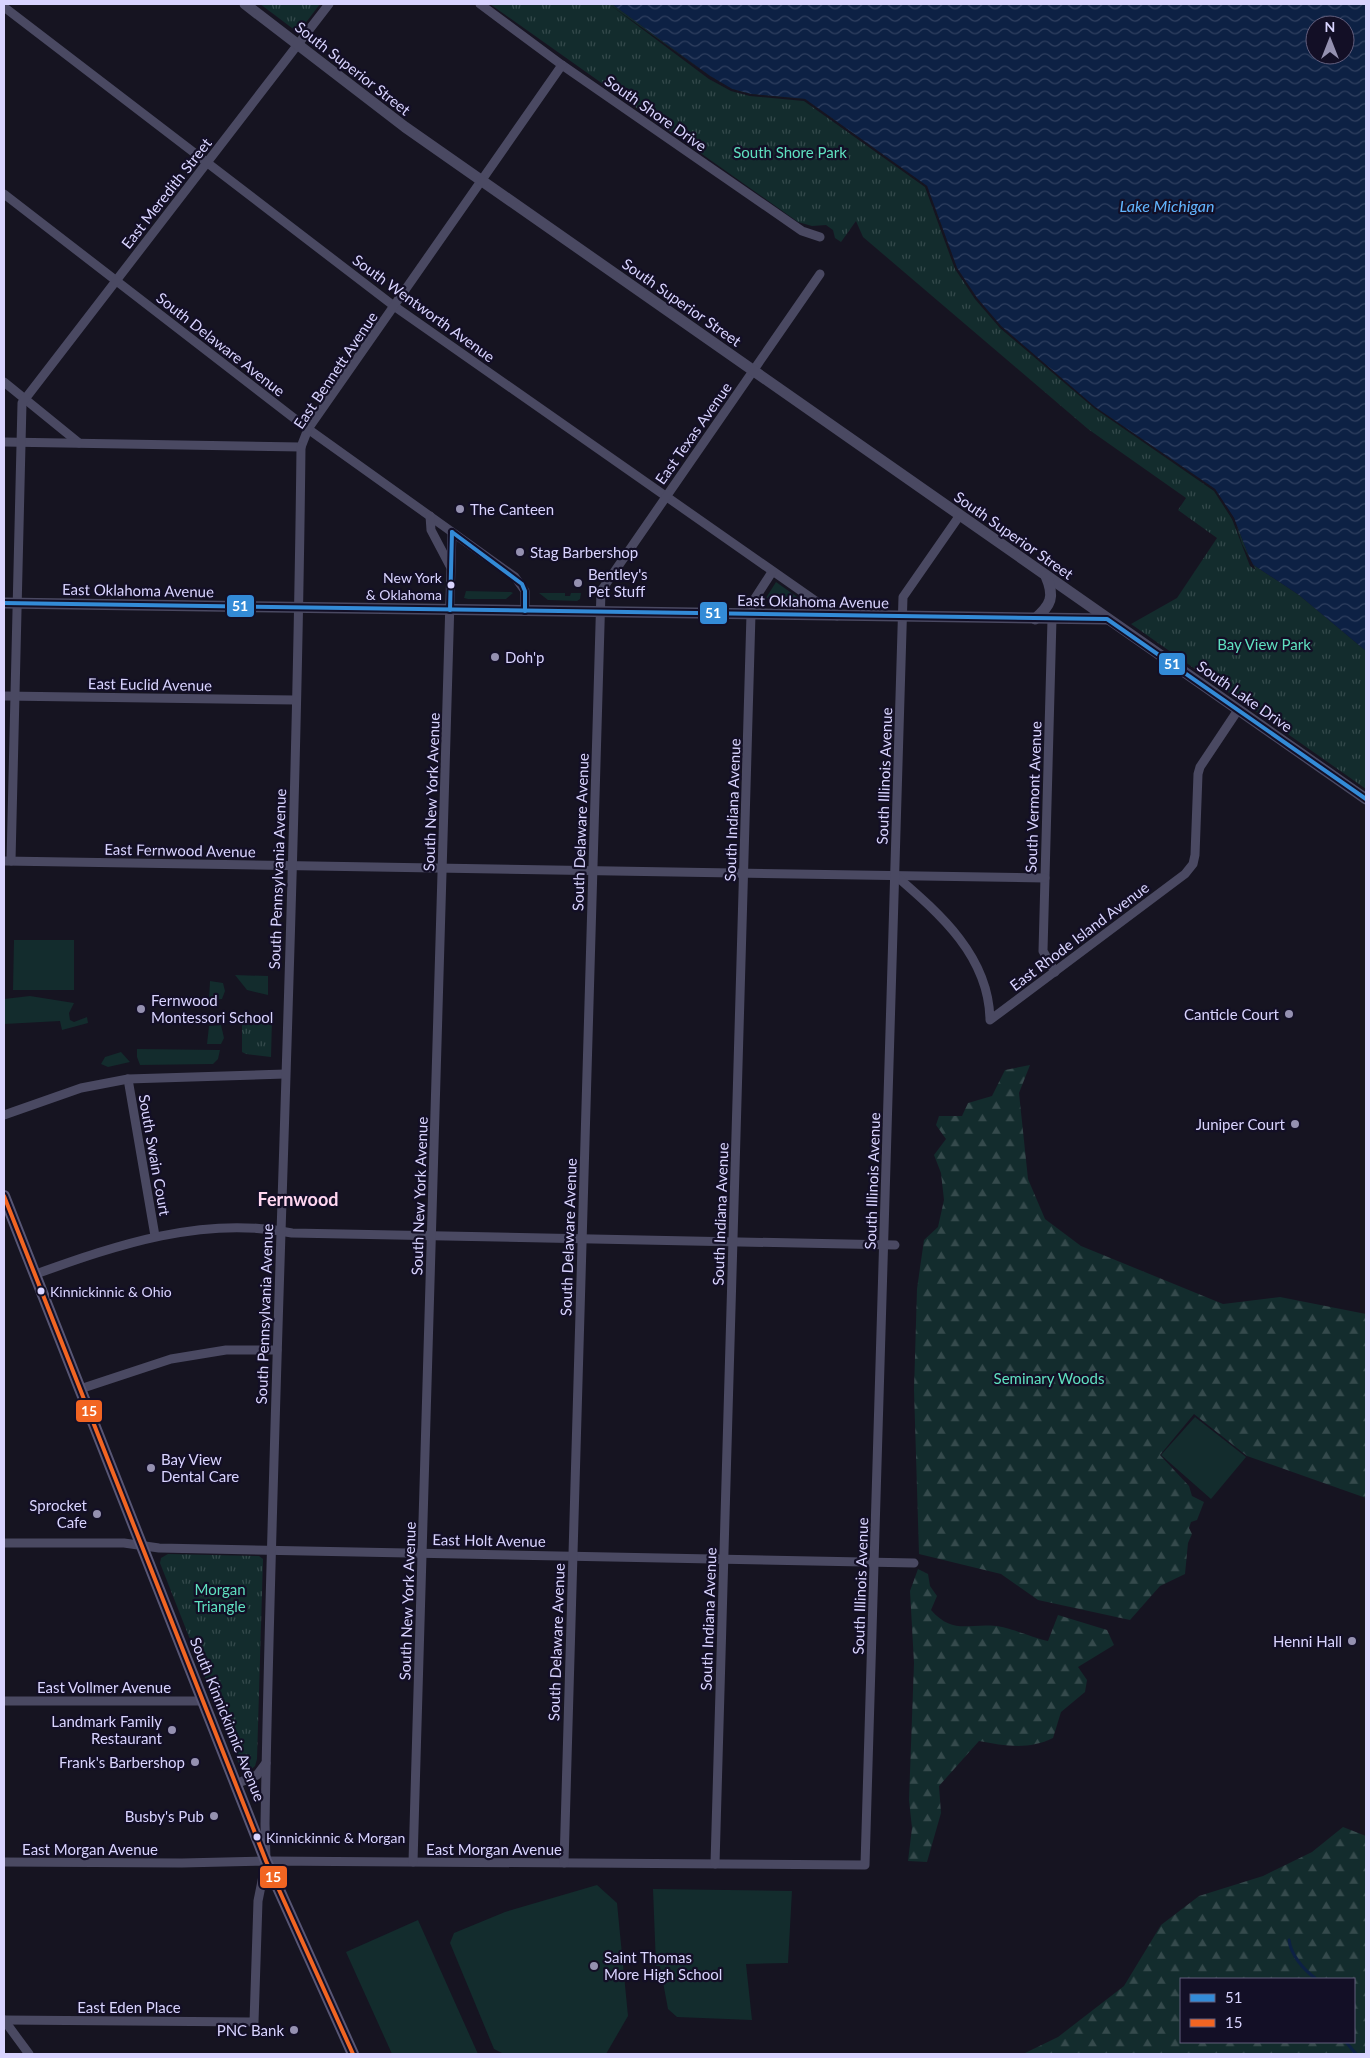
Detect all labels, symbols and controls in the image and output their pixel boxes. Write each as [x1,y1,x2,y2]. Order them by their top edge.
north arrow [1305,15,1355,65]
street label: South Superior Street [292,17,415,119]
text: N [1325,18,1335,35]
street label: South Shore Drive [602,71,710,155]
street label: East Meredith Street [117,134,215,252]
park label: South Shore Park [733,143,847,161]
water label: Lake Michigan [1120,196,1215,215]
street label: South Wentworth Avenue [350,250,499,366]
street label: South Superior Street [619,254,746,350]
street label: South Delaware Avenue [153,288,289,400]
street label: East Bennett Avenue [289,308,381,432]
street label: East Texas Avenue [651,378,735,488]
street label: South Superior Street [951,487,1078,583]
place label: The Canteen [470,500,554,518]
marker: The Canteen [454,503,466,515]
place label: Stag Barbershop [530,543,638,561]
marker: Stag Barbershop [514,546,526,558]
place label: Bentley's Pet Stuff [588,565,648,600]
place label: New York & Oklahoma [366,569,443,603]
marker: Bentley's Pet Stuff [572,577,584,589]
street label: East Oklahoma Avenue [62,580,214,600]
marker: New York & Oklahoma [446,580,456,590]
street label: East Oklahoma Avenue [737,591,889,611]
line badge: 51 [226,594,255,618]
text: 51 [232,597,248,614]
line badge: 51 [699,601,728,625]
text: 51 [705,604,721,621]
park label: Bay View Park [1217,635,1311,653]
place label: Doh'p [505,648,545,666]
marker: Doh'p [489,651,501,663]
line badge: 51 [1158,652,1186,676]
text: 51 [1164,655,1180,672]
street label: South Lake Drive [1194,656,1296,736]
street label: East Euclid Avenue [88,674,212,694]
street label: South Illinois Avenue [873,707,895,845]
street label: South New York Avenue [419,712,443,872]
street label: South Vermont Avenue [1021,721,1045,873]
street label: South Indiana Avenue [721,738,743,882]
street label: South Delaware Avenue [568,753,592,911]
street label: South Pennsylvania Avenue [265,788,289,970]
street label: East Fernwood Avenue [104,840,256,860]
street label: East Rhode Island Avenue [1006,878,1152,994]
place label: Fernwood Montessori School [151,991,273,1026]
marker: Fernwood Montessori School [135,1003,147,1015]
place label: Canticle Court [1184,1005,1280,1023]
marker: Canticle Court [1283,1008,1295,1020]
street label: South Swain Court [135,1093,175,1218]
street label: South Illinois Avenue [861,1112,883,1250]
place label: Juniper Court [1196,1115,1286,1133]
street label: South New York Avenue [407,1116,431,1276]
marker: Juniper Court [1289,1118,1301,1130]
street label: South Indiana Avenue [709,1142,731,1286]
street label: South Delaware Avenue [556,1158,580,1316]
district label: Fernwood [258,1188,338,1210]
street label: South Pennsylvania Avenue [252,1223,276,1405]
place label: Kinnickinnic & Ohio [50,1283,172,1300]
marker: Kinnickinnic & Ohio [36,1286,46,1296]
park label: Seminary Woods [994,1369,1104,1387]
line badge: 15 [75,1399,103,1423]
text: 15 [81,1402,97,1419]
place label: Bay View Dental Care [161,1450,239,1485]
marker: Bay View Dental Care [145,1462,157,1474]
place label: Sprocket Cafe [29,1496,88,1531]
marker: Sprocket Cafe [91,1508,103,1520]
street label: South Illinois Avenue [849,1517,871,1655]
street label: South New York Avenue [395,1521,419,1681]
street label: East Holt Avenue [432,1530,546,1550]
street label: South Indiana Avenue [697,1547,719,1691]
street label: South Delaware Avenue [544,1563,568,1721]
park label: Morgan Triangle [194,1580,246,1615]
place label: Henni Hall [1273,1632,1342,1650]
street label: South Kinnickinnic Avenue [187,1634,269,1804]
marker: Henni Hall [1346,1635,1358,1647]
street label: East Vollmer Avenue [37,1678,171,1696]
place label: Landmark Family Restaurant [51,1712,163,1747]
marker: Landmark Family Restaurant [166,1724,178,1736]
place label: Frank's Barbershop [59,1753,185,1771]
marker: Frank's Barbershop [189,1756,201,1768]
place label: Busby's Pub [125,1807,204,1825]
marker: Busby's Pub [208,1810,220,1822]
place label: Kinnickinnic & Morgan [266,1829,405,1846]
marker: Kinnickinnic & Morgan [252,1832,262,1842]
street label: East Morgan Avenue [22,1840,158,1858]
street label: East Morgan Avenue [426,1840,562,1858]
line badge: 15 [259,1865,288,1889]
text: 15 [265,1868,281,1885]
place label: Saint Thomas More High School [604,1948,722,1983]
marker: Saint Thomas More High School [588,1960,600,1972]
legend [1180,1978,1355,2043]
text: 51 [1225,1988,1242,2006]
street label: East Eden Place [77,1998,181,2016]
text: 15 [1225,2013,1242,2031]
place label: PNC Bank [217,2021,284,2039]
marker: PNC Bank [288,2024,300,2036]

